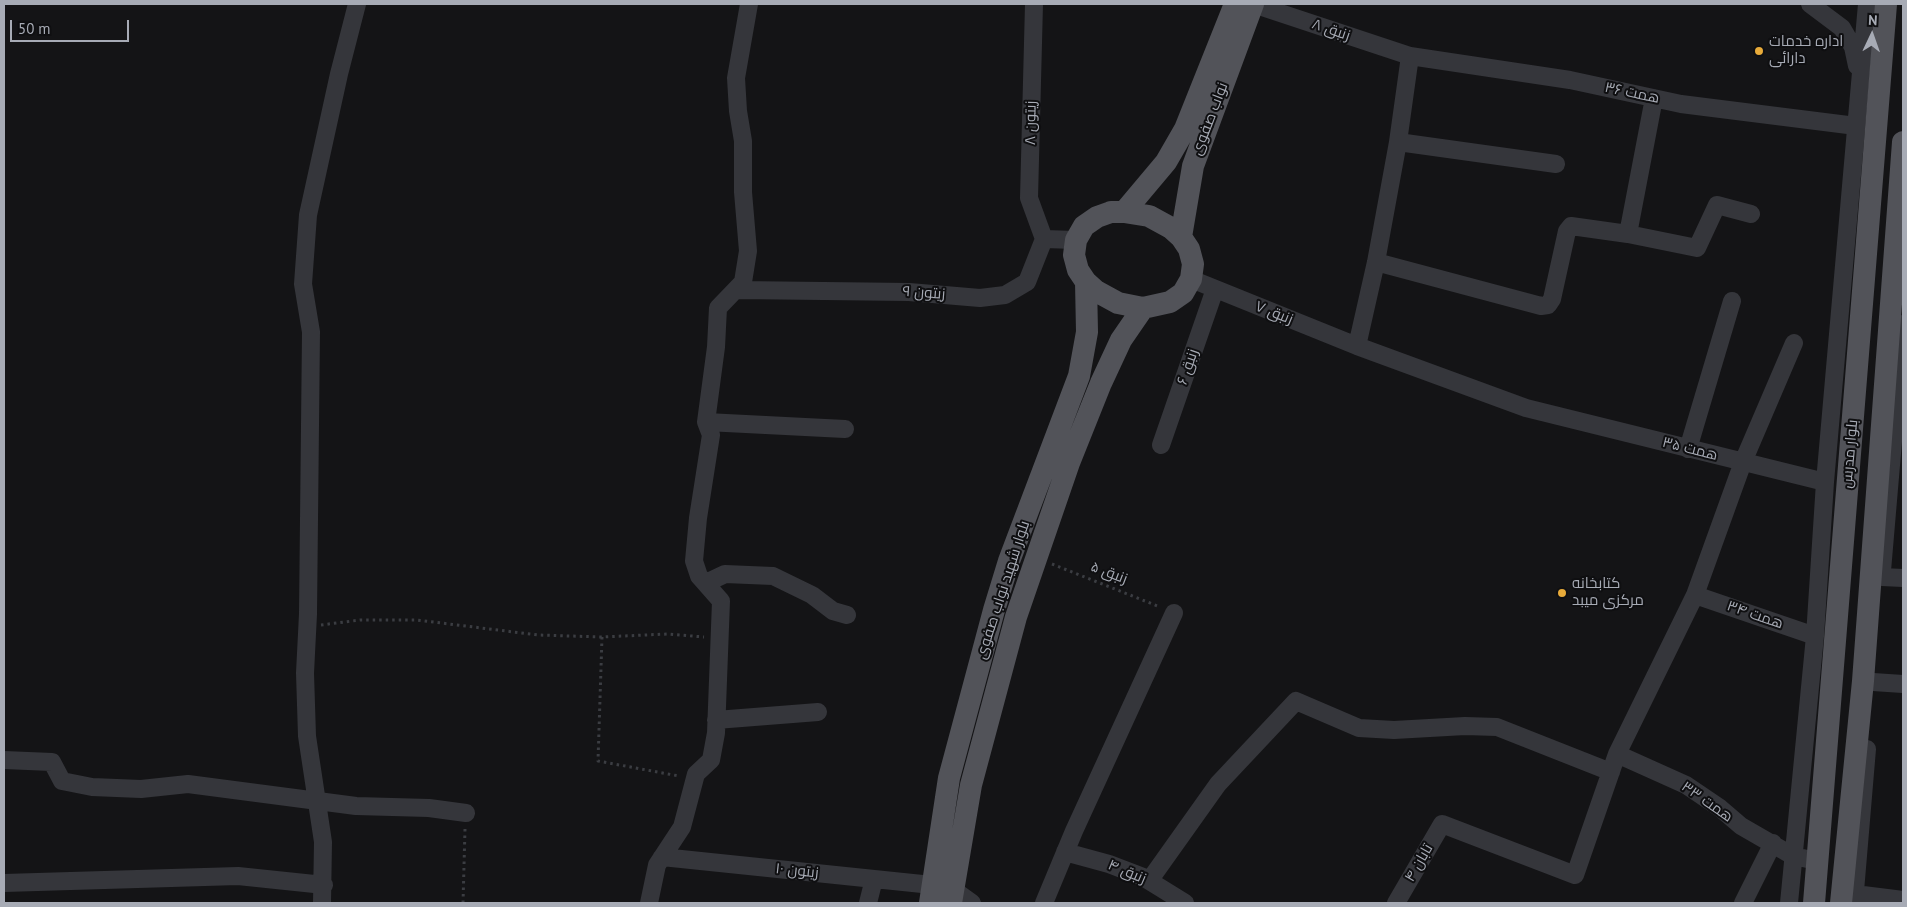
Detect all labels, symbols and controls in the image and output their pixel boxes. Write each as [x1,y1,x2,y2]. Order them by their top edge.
scale bar [12,10,131,42]
north arrow [1847,10,1897,60]
text: N [1868,11,1878,29]
street label: زنبق ۸ [1310,15,1352,45]
text: 50 m [18,19,51,38]
place label: اداره خدمات دارائی [1769,33,1843,68]
marker: اداره خدمات دارائی [1753,45,1765,57]
street label: همت ۳۶ [1603,78,1661,108]
street label: نواب صفوی [1188,80,1232,158]
street label: زیتون ۸ [1022,101,1040,145]
street label: زیتون ۹ [902,283,946,303]
street label: زنبق ۷ [1252,297,1296,329]
street label: زنبق ۶ [1173,347,1203,387]
street label: بلوار مدرس [1838,419,1862,489]
street label: همت ۳۵ [1660,433,1720,465]
street label: بلوار شهید نواب صفوی [972,518,1034,662]
street label: زنبق ۵ [1088,558,1130,588]
place label: کتابخانه مرکزی میبد [1572,575,1644,610]
marker: کتابخانه مرکزی میبد [1556,587,1568,599]
street label: همت ۳۴ [1724,597,1786,633]
street label: همت ۳۳ [1678,778,1736,826]
street label: تابان ۴ [1401,841,1437,885]
street label: زنبق ۴ [1105,856,1149,888]
street label: زیتون ۱۰ [774,860,820,882]

